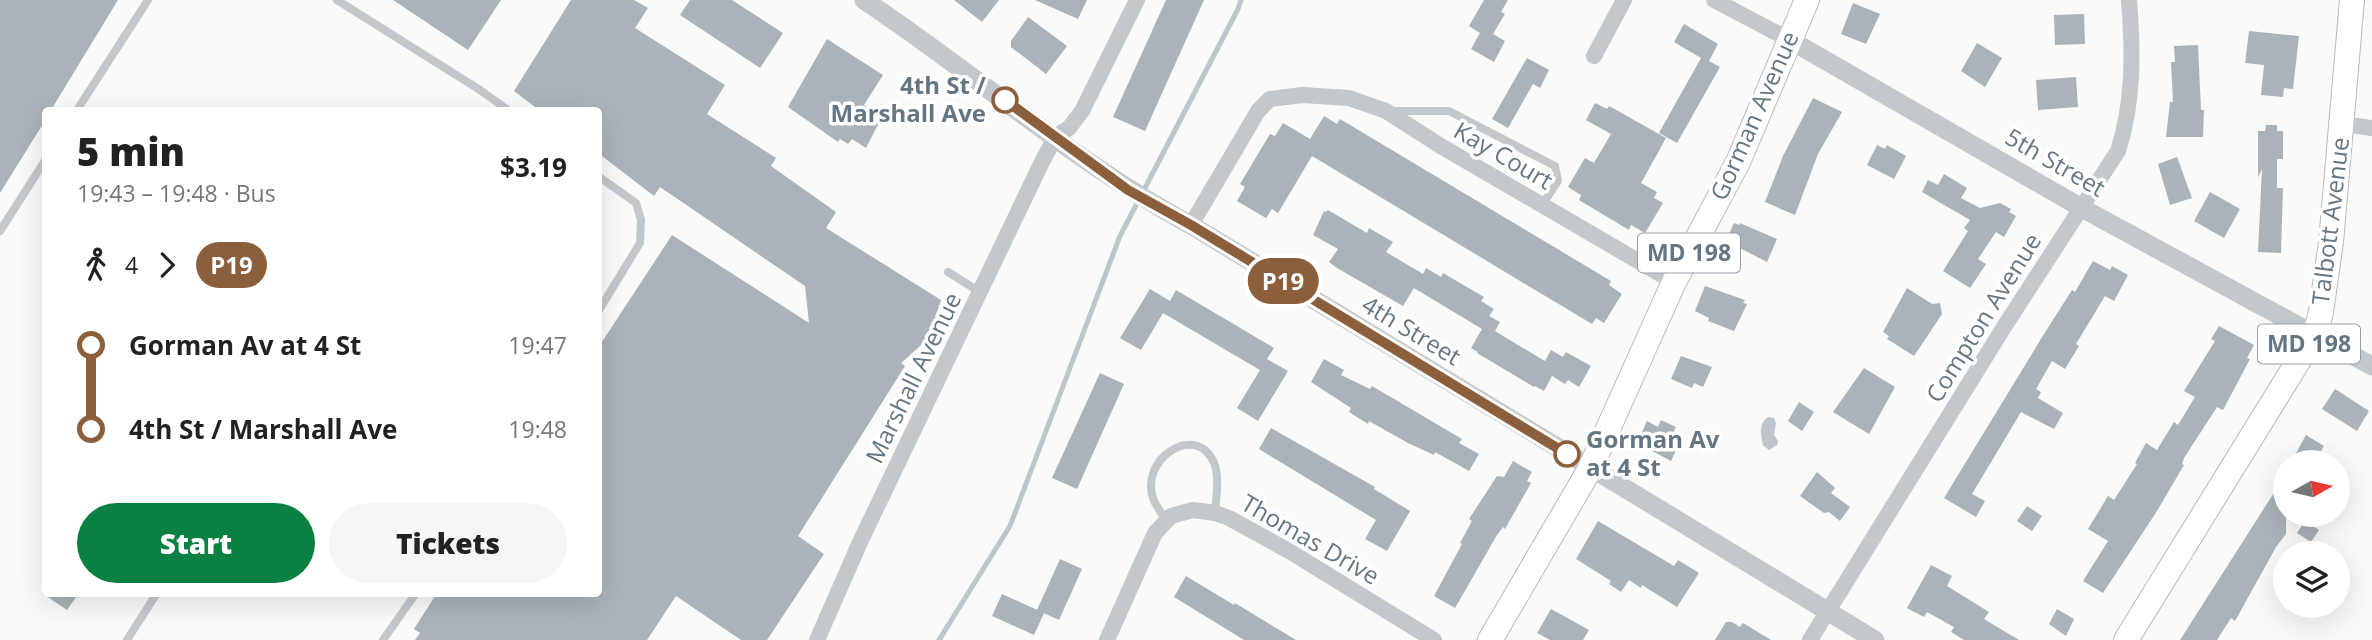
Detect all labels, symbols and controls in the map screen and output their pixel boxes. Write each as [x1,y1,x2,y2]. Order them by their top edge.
street label: Gorman Avenue [1702,26,1806,205]
place label: 4th St / Marshall Ave [831,68,986,129]
marker: 4th St / Marshall Ave [992,87,1018,113]
street label: Kay Court [1448,113,1559,196]
street label: 5th Street [2000,120,2112,204]
text: 5 min [77,125,185,177]
street label: Talbott Avenue [2303,135,2356,307]
text: $3.19 [500,149,567,185]
text: 19:43 – 19:48 · Bus [77,177,276,209]
street label: Compton Avenue [1917,226,2048,408]
road number: MD 198 [1638,234,1740,272]
icon: walk [77,246,115,284]
icon: forward [148,246,186,284]
text: P19 [210,248,253,281]
text: 4 [125,249,138,281]
line badge: P19 [1243,258,1323,304]
text: P19 [1262,264,1304,297]
street label: Marshall Avenue [857,286,968,468]
street label: 4th Street [1356,287,1468,372]
road number: MD 198 [2258,324,2360,364]
text: Gorman Av at 4 St [129,327,361,363]
text: 19:47 [508,329,567,361]
text: 4th St / Marshall Ave [129,411,397,447]
text: 19:48 [508,413,567,445]
place label: Gorman Av at 4 St [1586,422,1720,483]
marker: Gorman Av at 4 St [1554,441,1580,467]
north arrow [2273,450,2350,527]
map controls [2273,450,2350,618]
street label: Thomas Drive [1236,486,1386,592]
button: Start [77,503,315,583]
button: Tickets [329,503,567,583]
button: layers [2273,541,2350,618]

